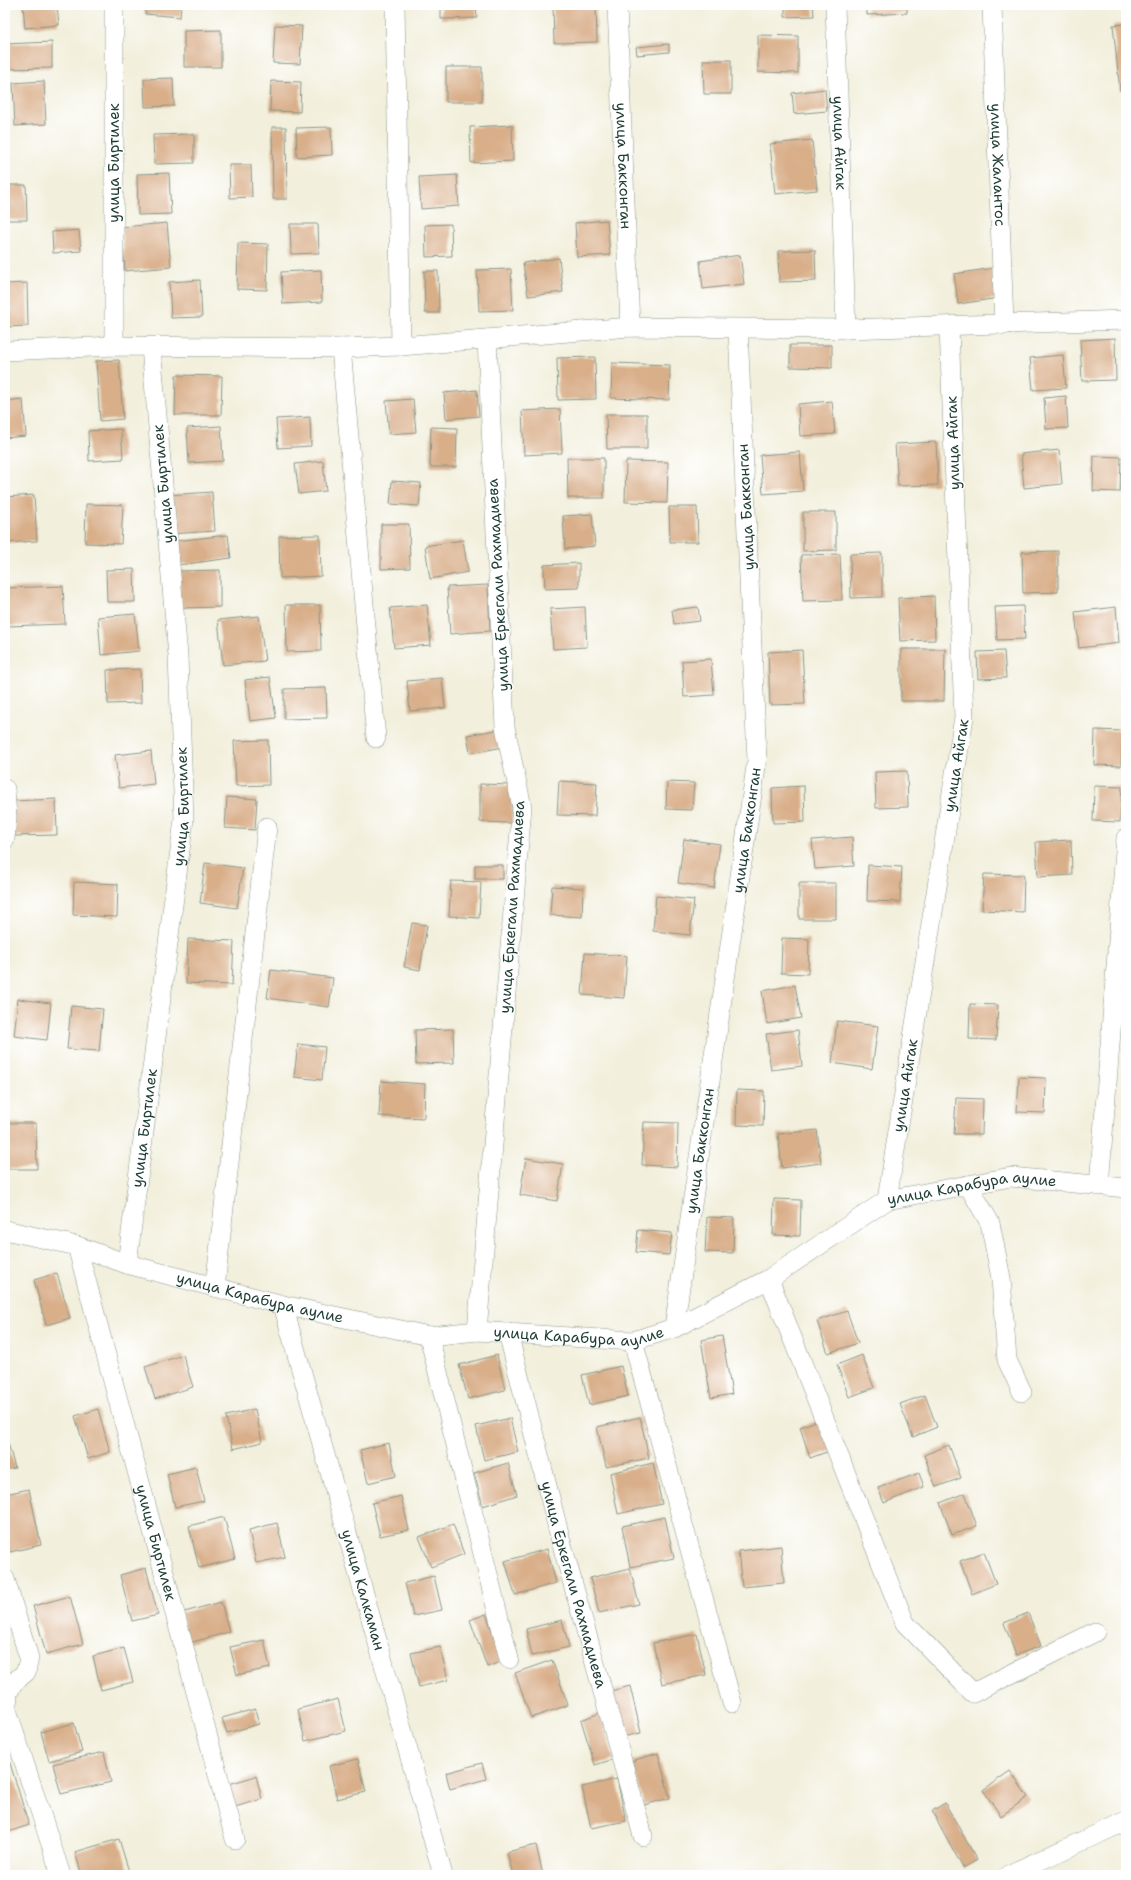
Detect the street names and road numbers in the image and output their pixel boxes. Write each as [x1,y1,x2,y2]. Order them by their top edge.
street label: улица Айгак [828,96,851,190]
street label: улица Бакконган [611,102,636,230]
street label: улица Биртилек [104,103,124,223]
street label: улица Жалантос [986,103,1010,227]
street label: улица Айгак [941,396,965,490]
street label: улица Биртилек [148,424,178,544]
street label: улица Бакконган [733,443,759,571]
street label: улица Еркегали Рахмадиева [482,477,514,692]
street label: улица Айгак [939,717,974,814]
street label: улица Биртилек [168,747,194,867]
street label: улица Бакконган [728,766,766,894]
street label: улица Еркегали Рахмадиева [495,799,529,1014]
street label: улица Айгак [888,1037,923,1133]
street label: улица Биртилек [127,1068,162,1189]
street label: улица Бакконган [681,1087,719,1215]
street label: улица Карабура аулие [885,1167,1057,1210]
street label: улица Карабура аулие [174,1267,345,1328]
street label: улица Карабура аулие [493,1322,666,1352]
street label: улица Еркегали Рахмадиева [536,1479,612,1691]
street label: улица Биртилек [131,1482,181,1603]
street label: улица Калкаман [337,1527,389,1653]

